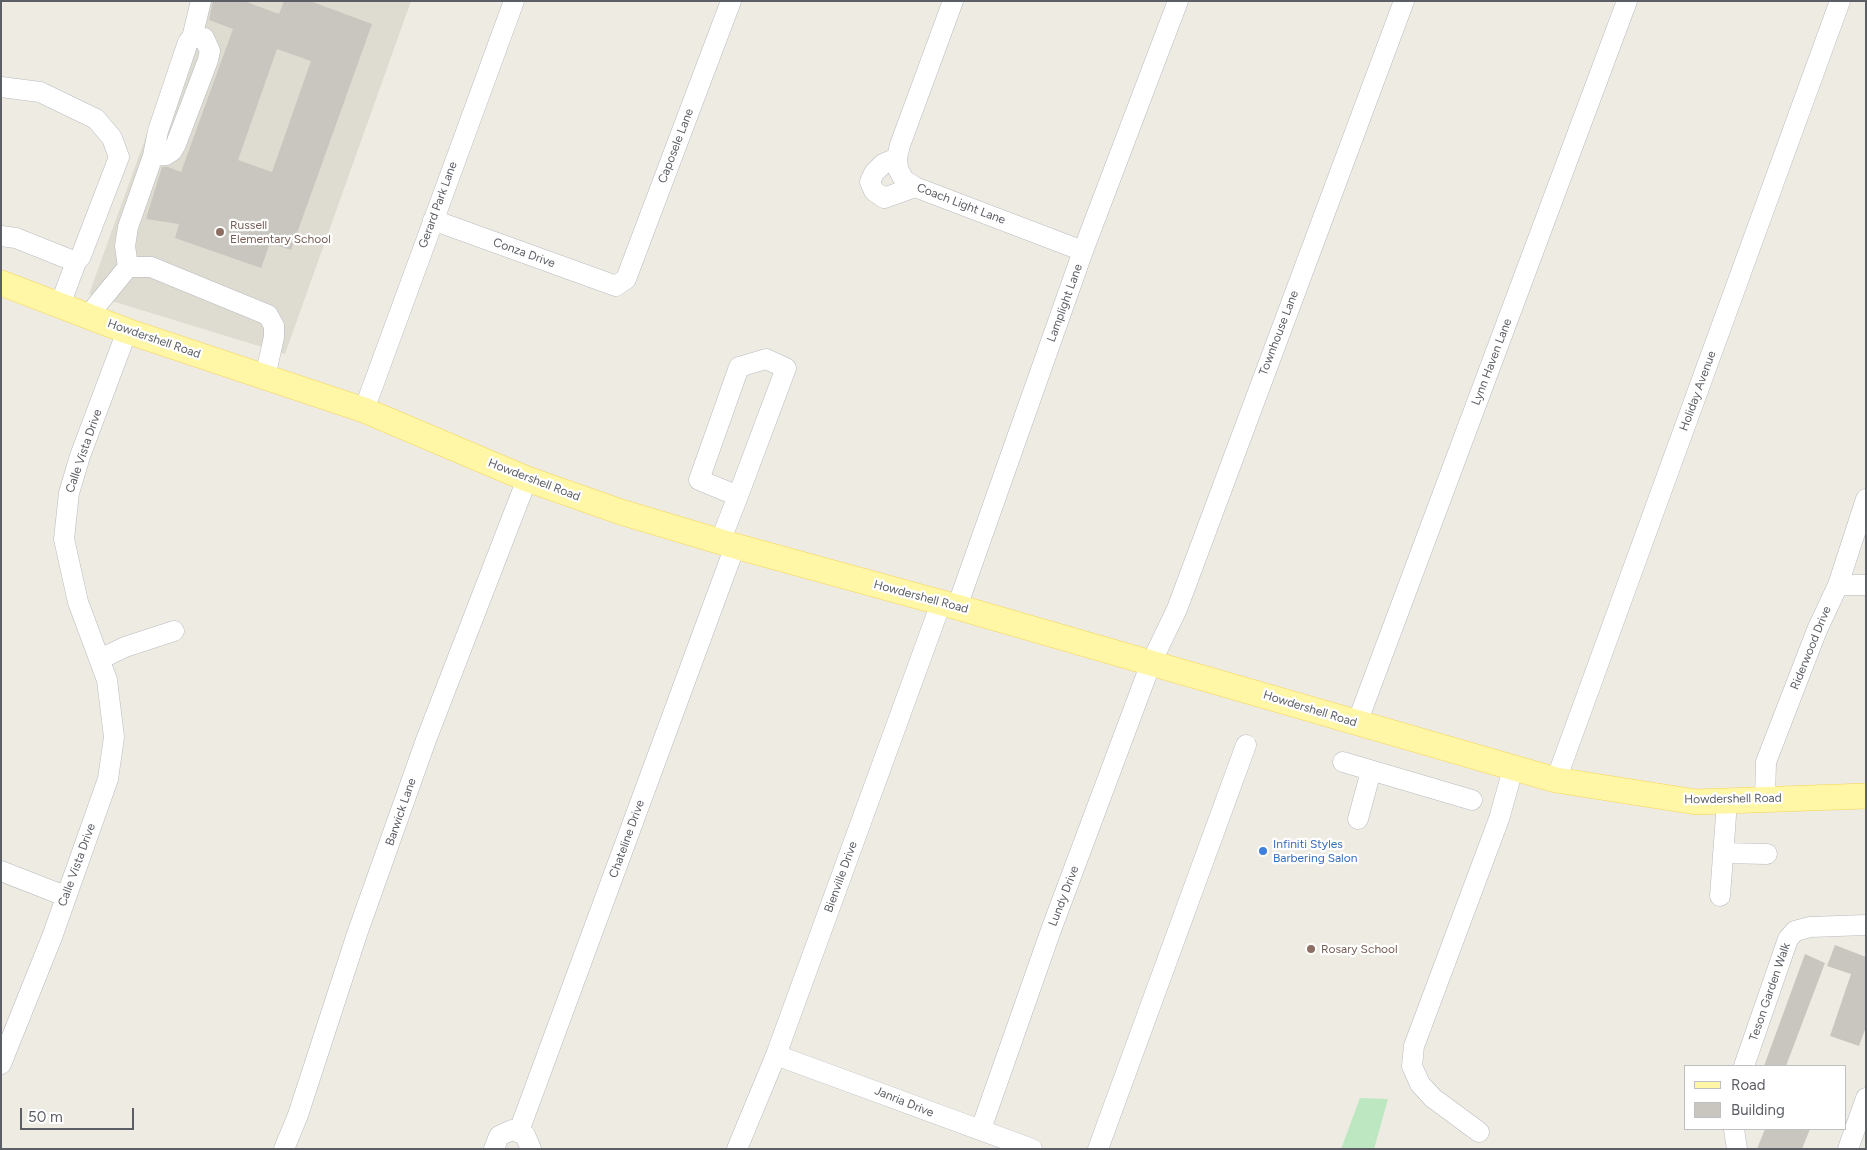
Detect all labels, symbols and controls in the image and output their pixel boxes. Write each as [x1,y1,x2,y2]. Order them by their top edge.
street label: Caposele Lane [655,107,697,185]
street label: Gerard Park Lane [416,160,460,250]
street label: Coach Light Lane [915,180,1007,228]
place label: Russell Elementary School [230,218,331,246]
marker: Russell Elementary School [214,226,226,238]
street label: Conza Drive [491,235,557,271]
street label: Lamplight Lane [1044,262,1086,344]
street label: Townhouse Lane [1256,288,1302,378]
street label: Howdershell Road [106,316,202,362]
street label: Lynn Haven Lane [1469,317,1515,407]
street label: Holiday Avenue [1677,349,1719,433]
street label: Calle Vista Drive [63,407,105,495]
street label: Howdershell Road [486,456,582,504]
street label: Howdershell Road [872,577,970,617]
street label: Riderwood Drive [1788,604,1834,692]
street label: Howdershell Road [1261,688,1359,730]
street label: Barwick Lane [383,776,419,848]
street label: Howdershell Road [1684,791,1782,807]
street label: Chateline Drive [606,798,648,880]
street label: Calle Vista Drive [55,821,99,909]
place label: Infiniti Styles Barbering Salon [1273,837,1357,865]
street label: Bienville Drive [821,839,861,915]
marker: Infiniti Styles Barbering Salon [1257,845,1269,857]
street label: Lundy Drive [1046,864,1082,928]
street label: Teson Garden Walk [1746,941,1794,1043]
place label: Rosary School [1321,942,1398,956]
marker: Rosary School [1305,943,1317,955]
legend [1684,1065,1847,1130]
text: Road [1731,1076,1766,1094]
street label: Janria Drive [872,1084,936,1120]
scale bar [22,1098,136,1130]
text: Building [1731,1101,1785,1119]
text: 50 m [28,1108,63,1126]

